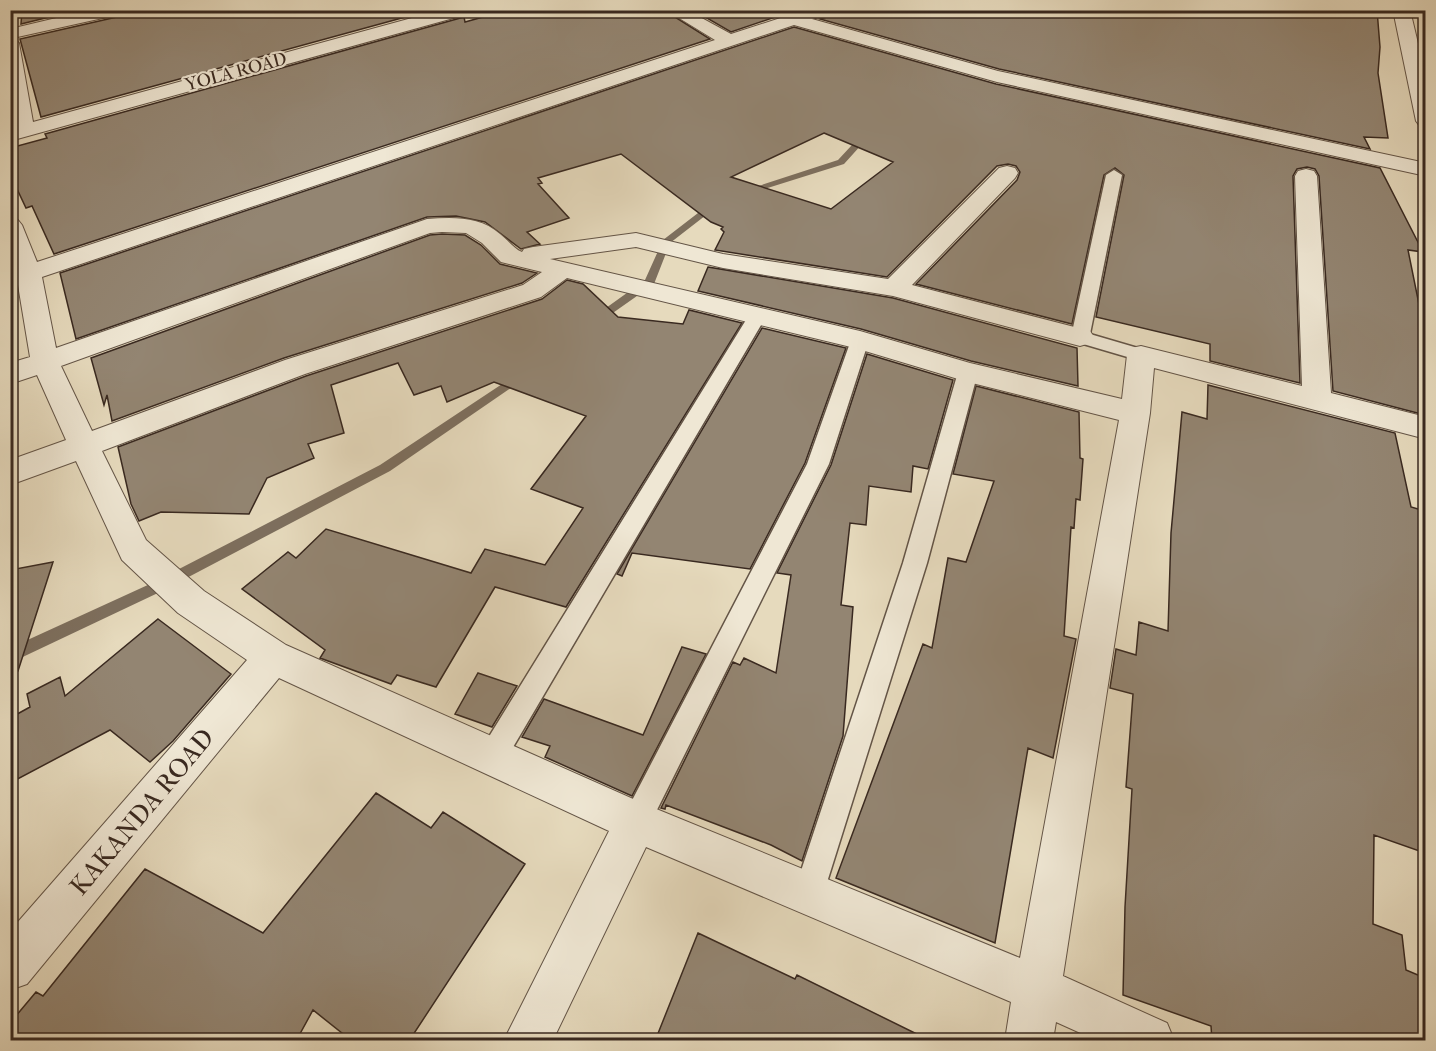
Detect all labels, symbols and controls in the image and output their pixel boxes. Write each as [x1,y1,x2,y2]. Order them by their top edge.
street label: YOLA ROAD [182,48,289,96]
street label: KAKANDA ROAD [63,722,221,902]

